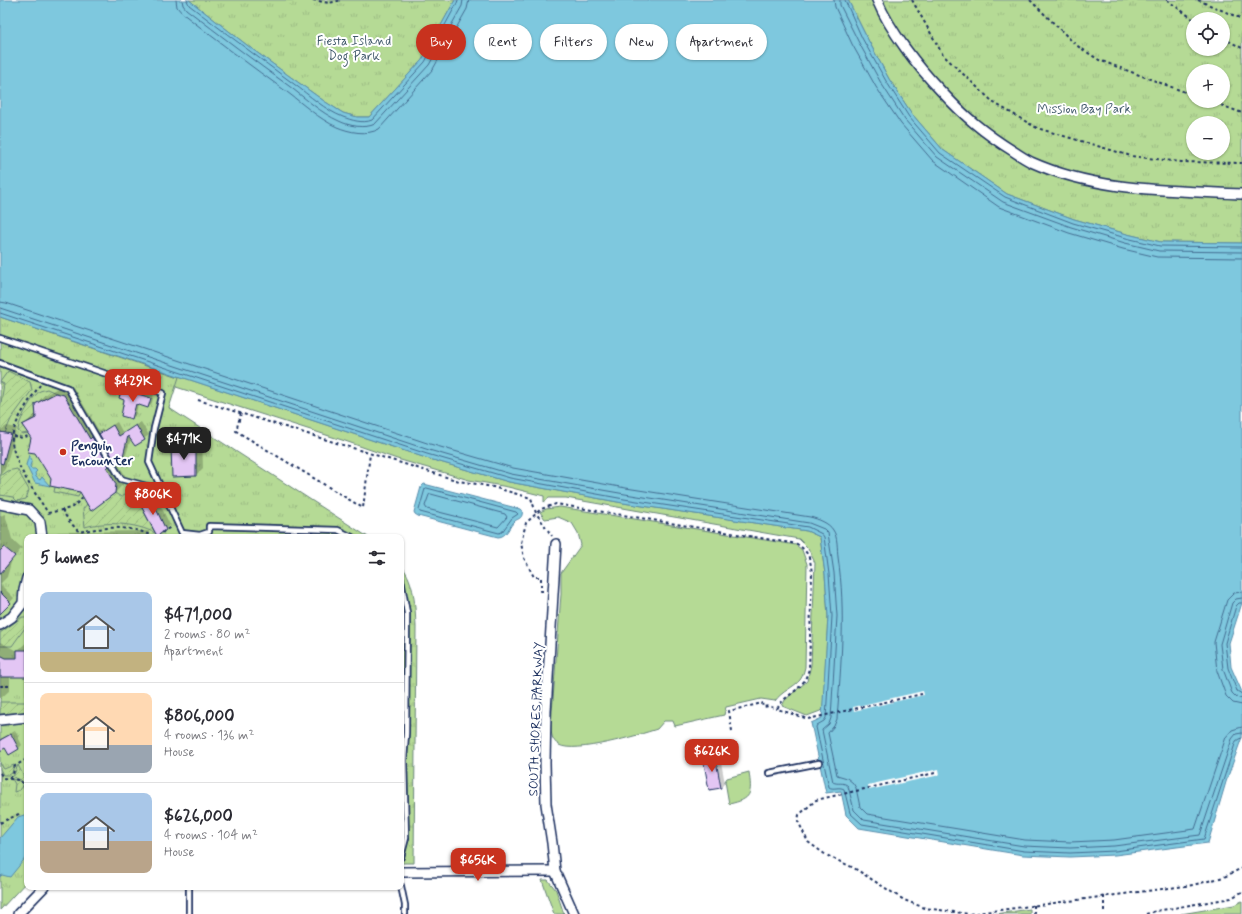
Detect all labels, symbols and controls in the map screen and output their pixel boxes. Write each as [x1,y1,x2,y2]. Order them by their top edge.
map controls [1186,12,1230,160]
button: locate [1186,12,1230,56]
chip: Buy [416,24,466,60]
chip: Rent [474,24,532,60]
chip: Filters [540,24,607,60]
chip: New [615,24,668,60]
chip: Apartment [676,24,767,60]
park label: Fiesta Island Dog Park [317,33,391,67]
button: + [1186,64,1230,108]
park label: Mission Bay Park [1037,101,1131,118]
button: − [1186,116,1230,160]
pin: $429K [105,369,161,403]
text: $429K [114,373,152,390]
pin: $471K [156,427,212,461]
text: $471K [166,431,202,448]
place label: Penguin Encounter [71,438,133,470]
marker: Penguin Encounter [58,447,68,457]
pin: $806K [125,482,181,516]
text: $806K [134,486,172,503]
text: 5 homes [40,547,99,569]
icon: filters [366,547,388,569]
text: $471,000 [164,604,232,626]
icon: home [72,608,120,656]
text: 2 rooms · 80 m² [164,626,250,643]
street label: SOUTH SHORES PARKWAY [525,642,548,797]
text: Apartment [164,643,223,660]
text: $806,000 [164,705,234,727]
icon: home [72,709,120,757]
text: 4 rooms · 136 m² [164,727,254,744]
pin: $626K [684,739,740,773]
text: $626K [694,743,730,760]
text: House [164,744,195,761]
text: $626,000 [164,805,233,827]
icon: home [72,809,120,857]
text: 4 rooms · 104 m² [164,827,258,844]
text: House [164,844,195,861]
pin: $656K [450,848,506,882]
text: $656K [460,852,496,869]

